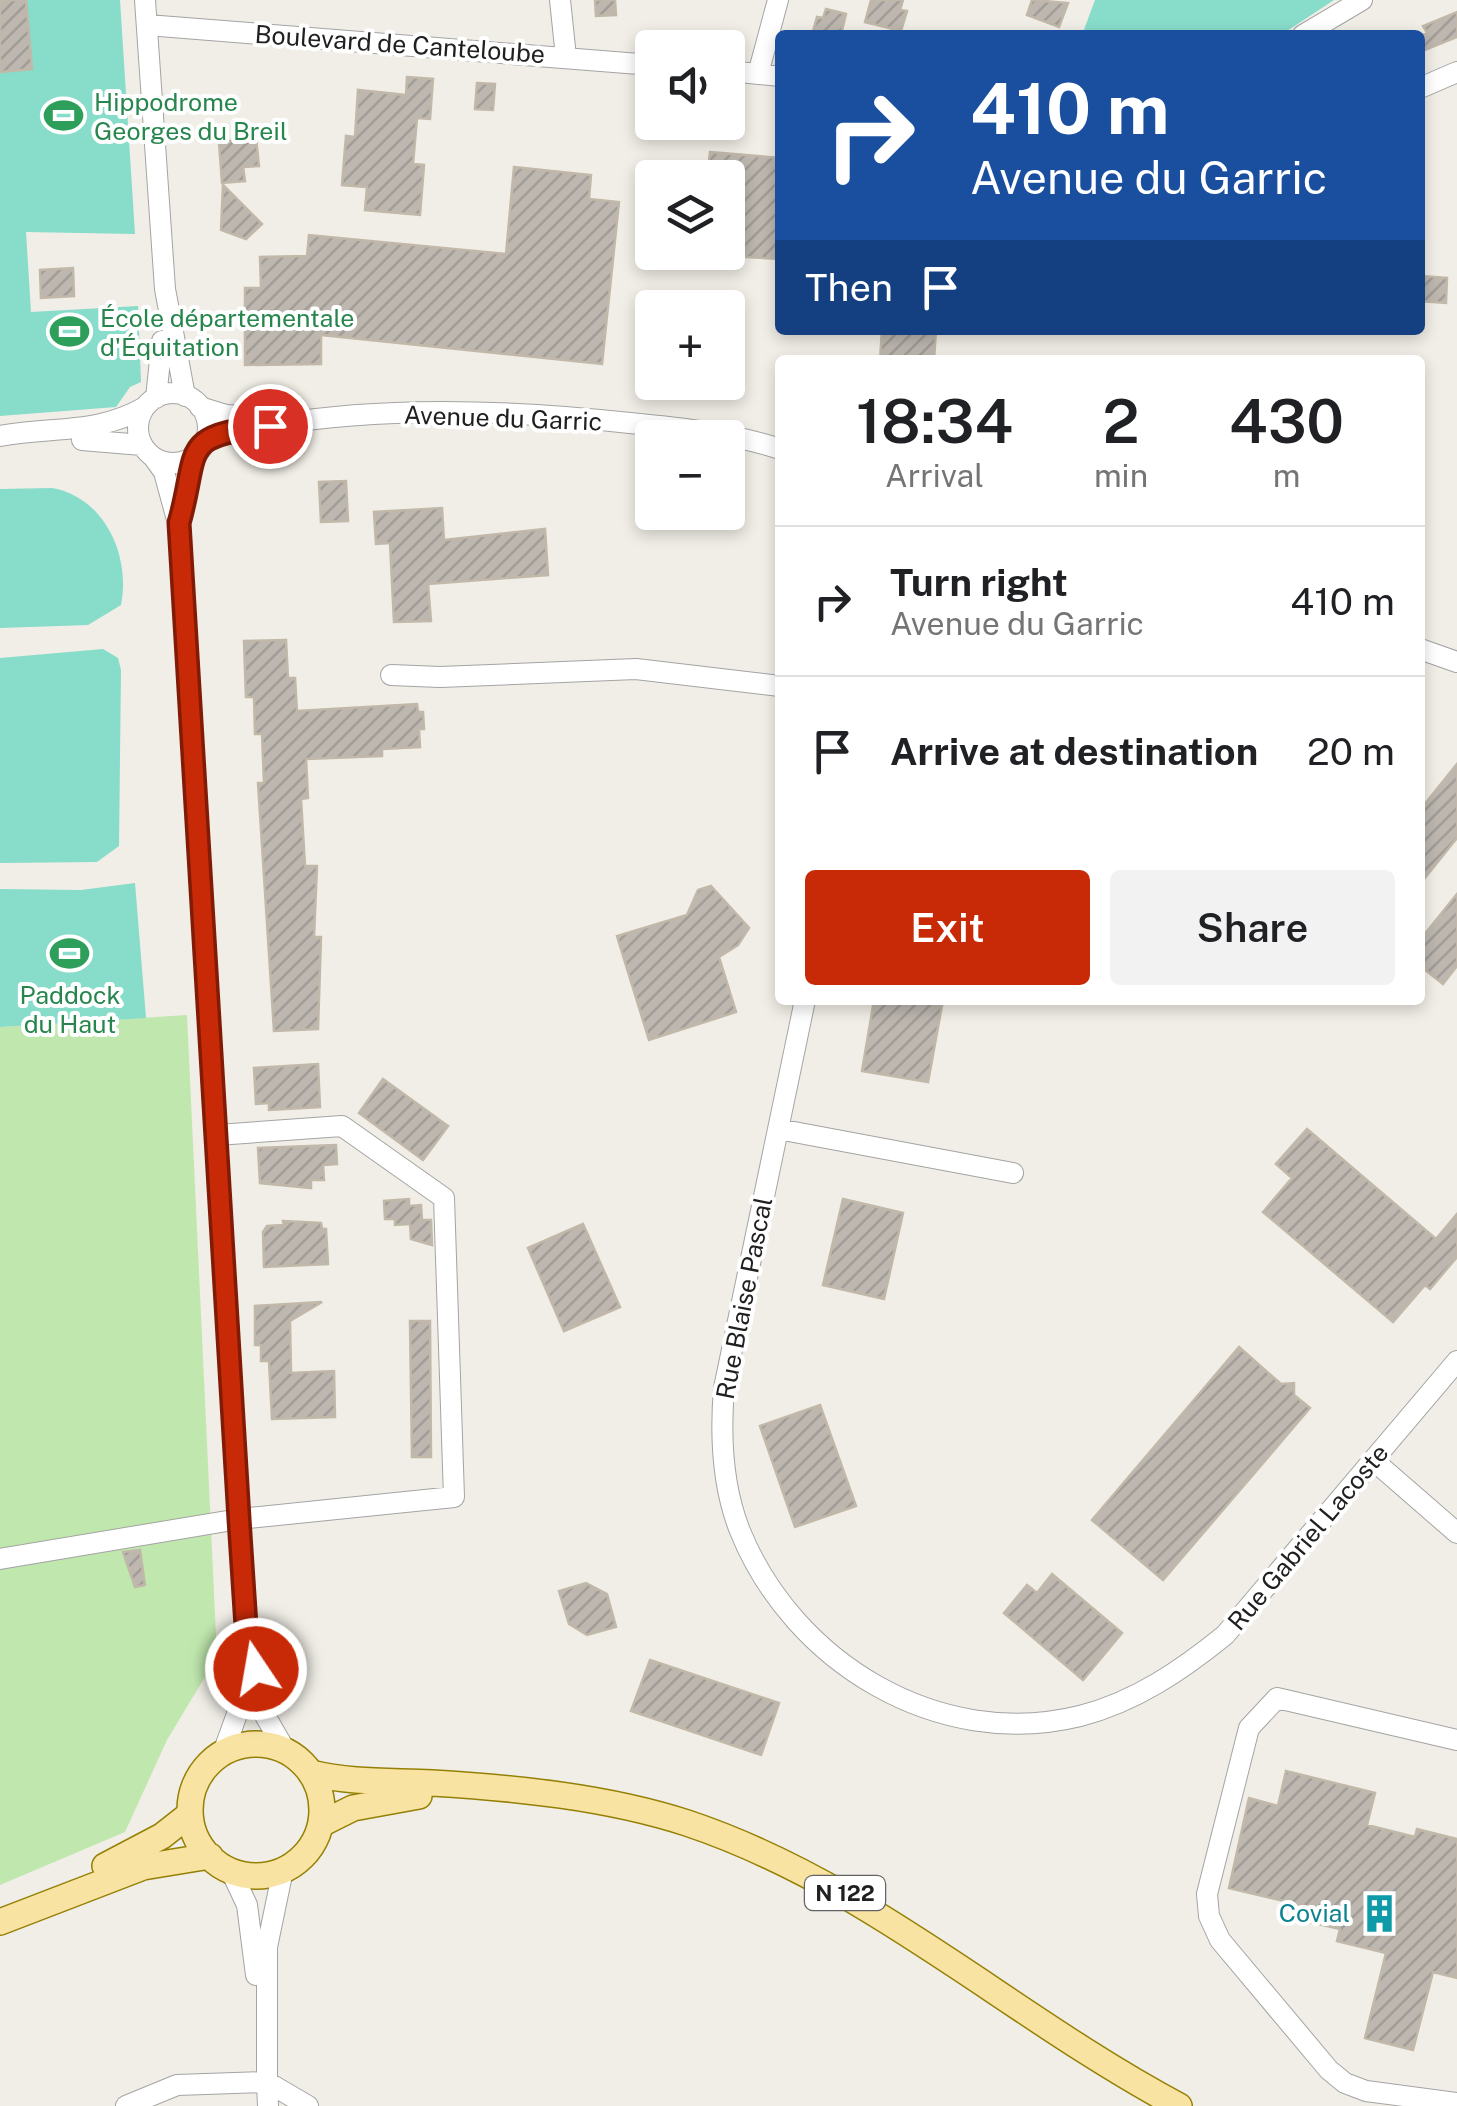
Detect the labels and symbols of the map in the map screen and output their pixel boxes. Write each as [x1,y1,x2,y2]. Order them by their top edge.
street label: Boulevard de Canteloube [254,19,546,69]
place label: Hippodrome Georges du Breil [94,87,287,146]
sports icon: Hippodrome Georges du Breil [43,95,85,137]
place label: École départementale d'Équitation [100,303,355,362]
sports icon: École départementale d'Équitation [49,311,91,353]
pin [228,384,313,469]
street label: Avenue du Garric [403,400,603,436]
sports icon: Paddock du Haut [49,933,91,975]
place label: Paddock du Haut [20,980,120,1039]
street label: Rue Blaise Pascal [710,1194,778,1402]
street label: Rue Gabriel Lacoste [1221,1438,1395,1636]
position arrow [204,1617,308,1721]
road number: N 122 [805,1876,885,1910]
building icon: Covial [1359,1892,1401,1934]
place label: Covial [1279,1898,1350,1928]

